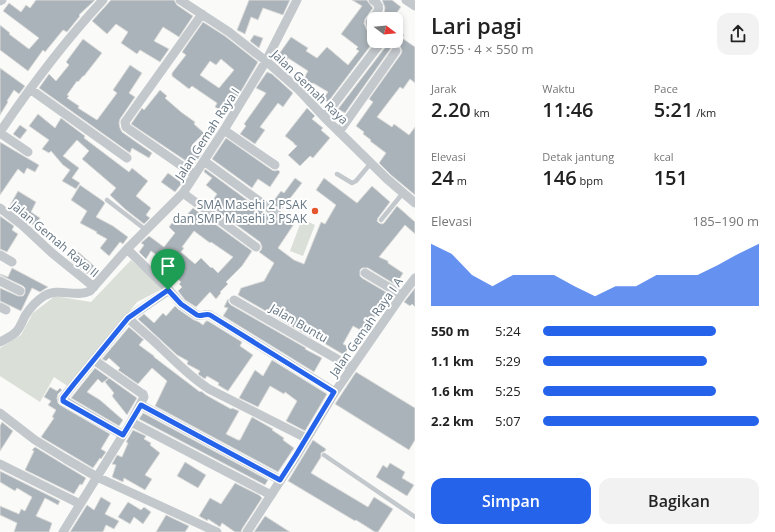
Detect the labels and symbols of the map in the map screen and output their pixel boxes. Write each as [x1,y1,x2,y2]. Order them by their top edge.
north arrow [367,12,403,48]
street label: Jalan Gemah Raya [267,45,352,128]
street label: Jalan Gemah Raya I [170,84,243,184]
street label: Jalan Gemah Raya II [7,196,103,281]
place label: SMA Masehi 2 PSAK dan SMP Masehi 3 PSAK [173,196,308,227]
marker: SMA Masehi 2 PSAK dan SMP Masehi 3 PSAK [310,206,320,216]
pin [151,249,185,290]
street label: Jalan Gemah Raya I A [325,274,407,381]
street label: Jalan Buntu [266,299,331,346]

